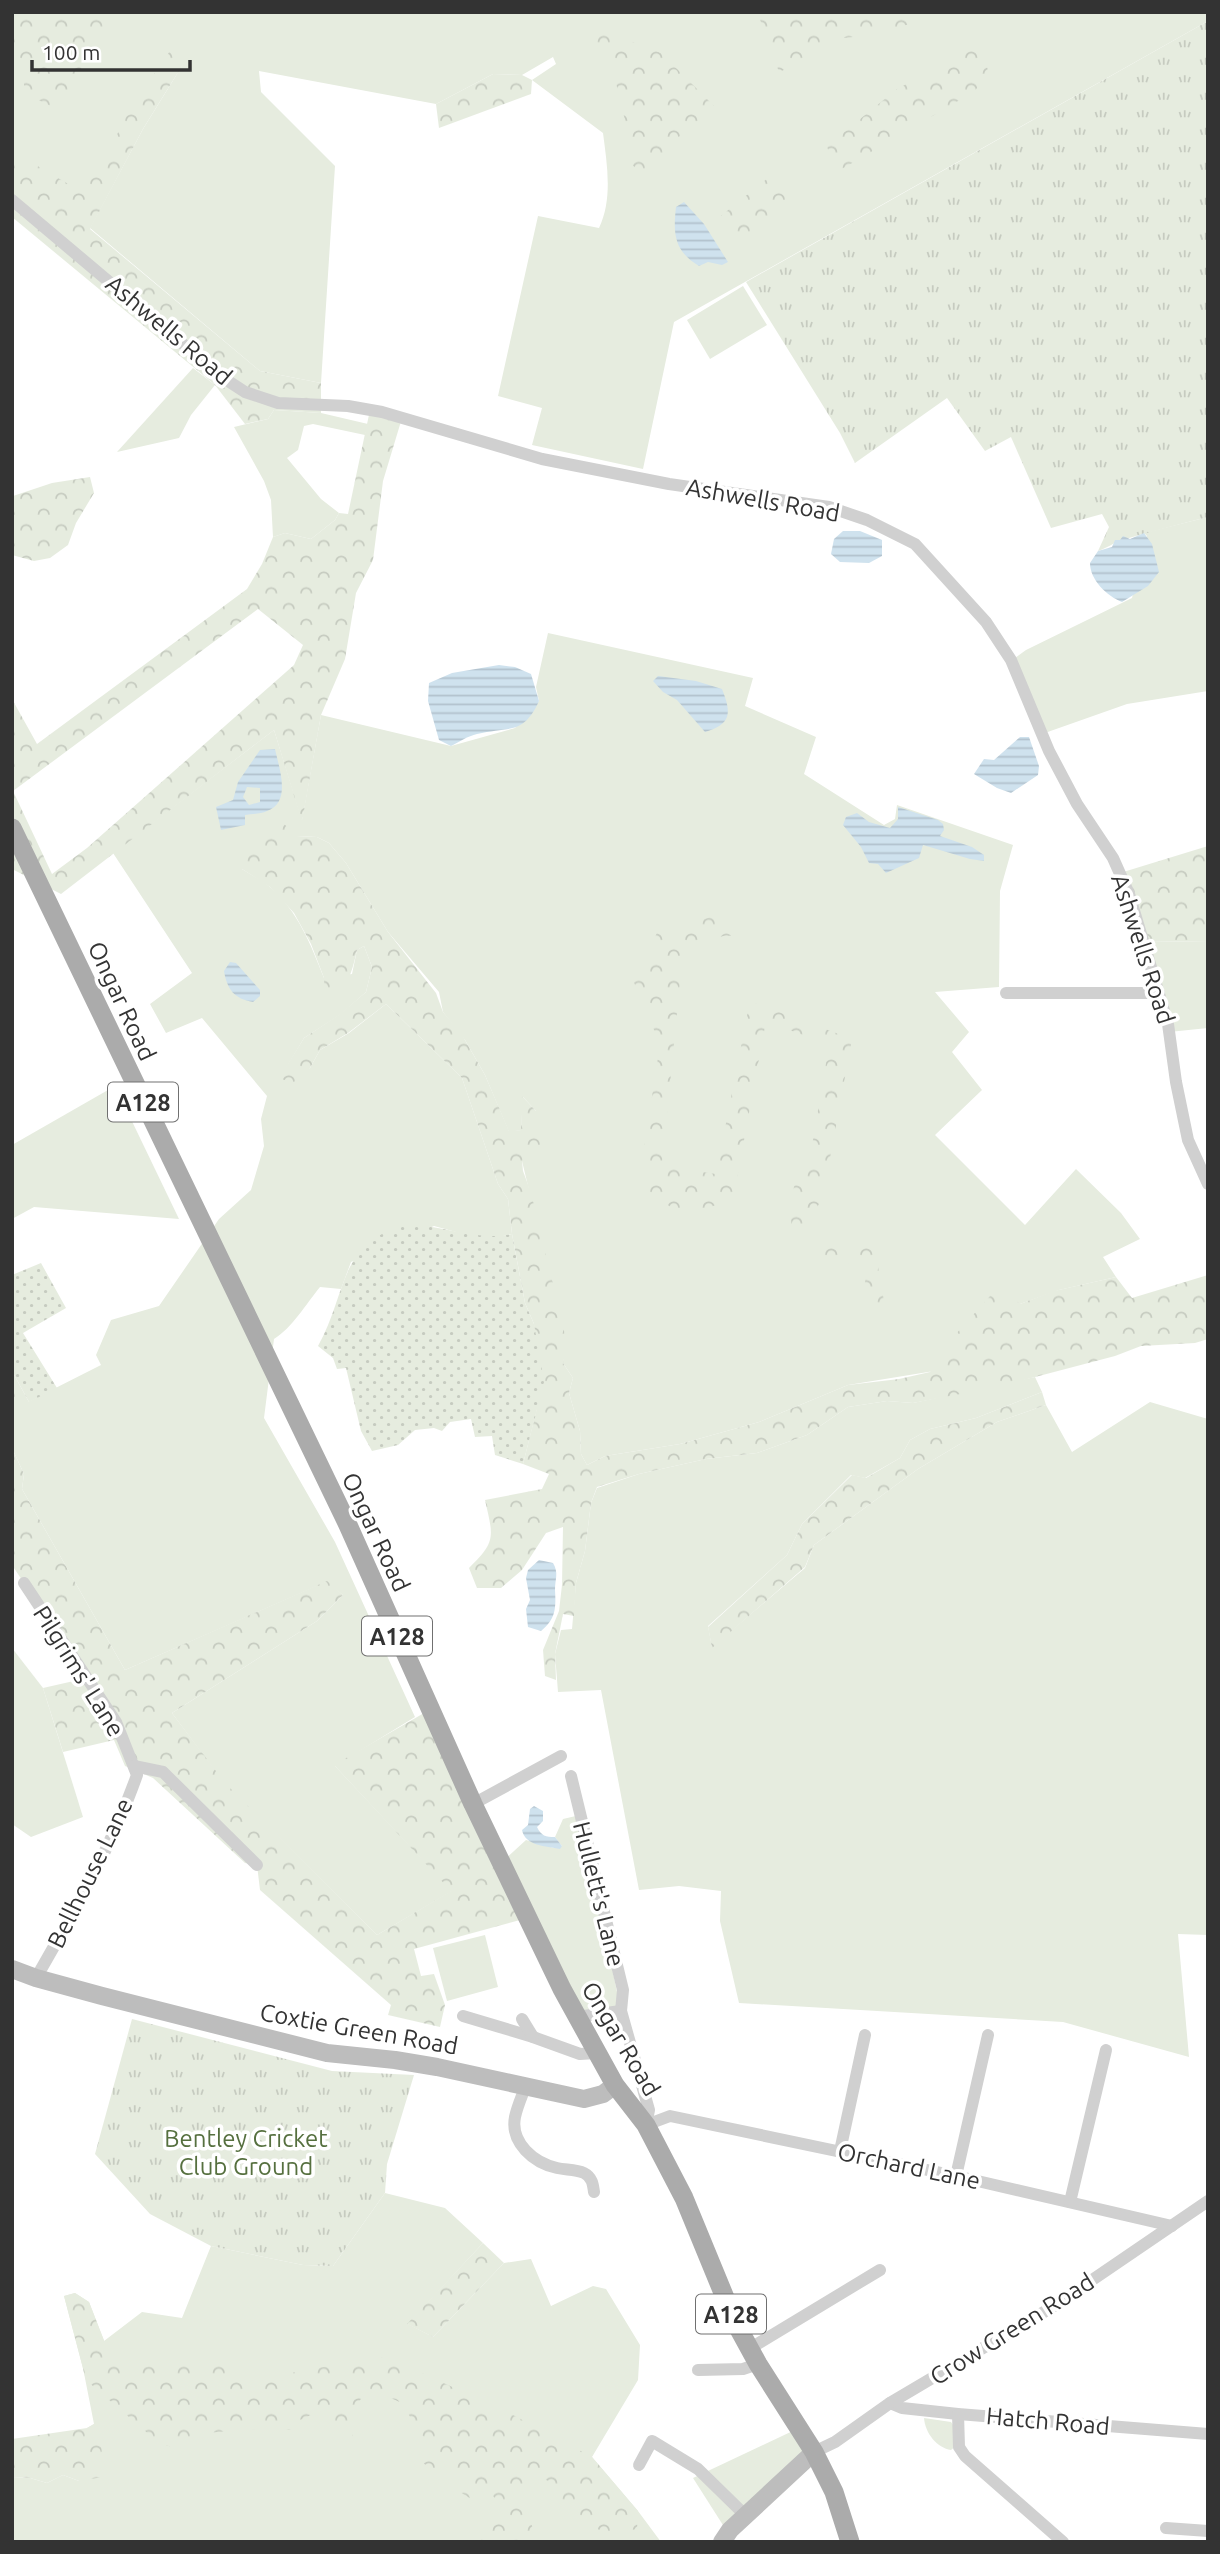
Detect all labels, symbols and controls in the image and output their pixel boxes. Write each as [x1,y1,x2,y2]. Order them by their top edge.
scale bar [32,28,189,72]
text: 100 m [42,40,100,64]
street label: Ashwells Road [101,270,237,390]
street label: Ashwells Road [684,473,842,527]
street label: Ashwells Road [1106,871,1180,1027]
street label: Ongar Road [83,937,161,1065]
road number: A128 [108,1082,178,1121]
street label: Ongar Road [337,1468,415,1596]
street label: Pilgrims' Lane [28,1601,130,1741]
road number: A128 [362,1616,432,1656]
street label: Bellhouse Lane [42,1794,138,1952]
street label: Hullett's Lane [568,1819,630,1969]
street label: Ongar Road [576,1977,666,2101]
street label: Coxtie Green Road [258,1998,460,2060]
park label: Bentley Cricket Club Ground [164,2125,328,2180]
street label: Orchard Lane [835,2138,983,2194]
street label: Crow Green Road [925,2268,1099,2390]
road number: A128 [696,2294,766,2334]
street label: Hatch Road [985,2402,1111,2440]

